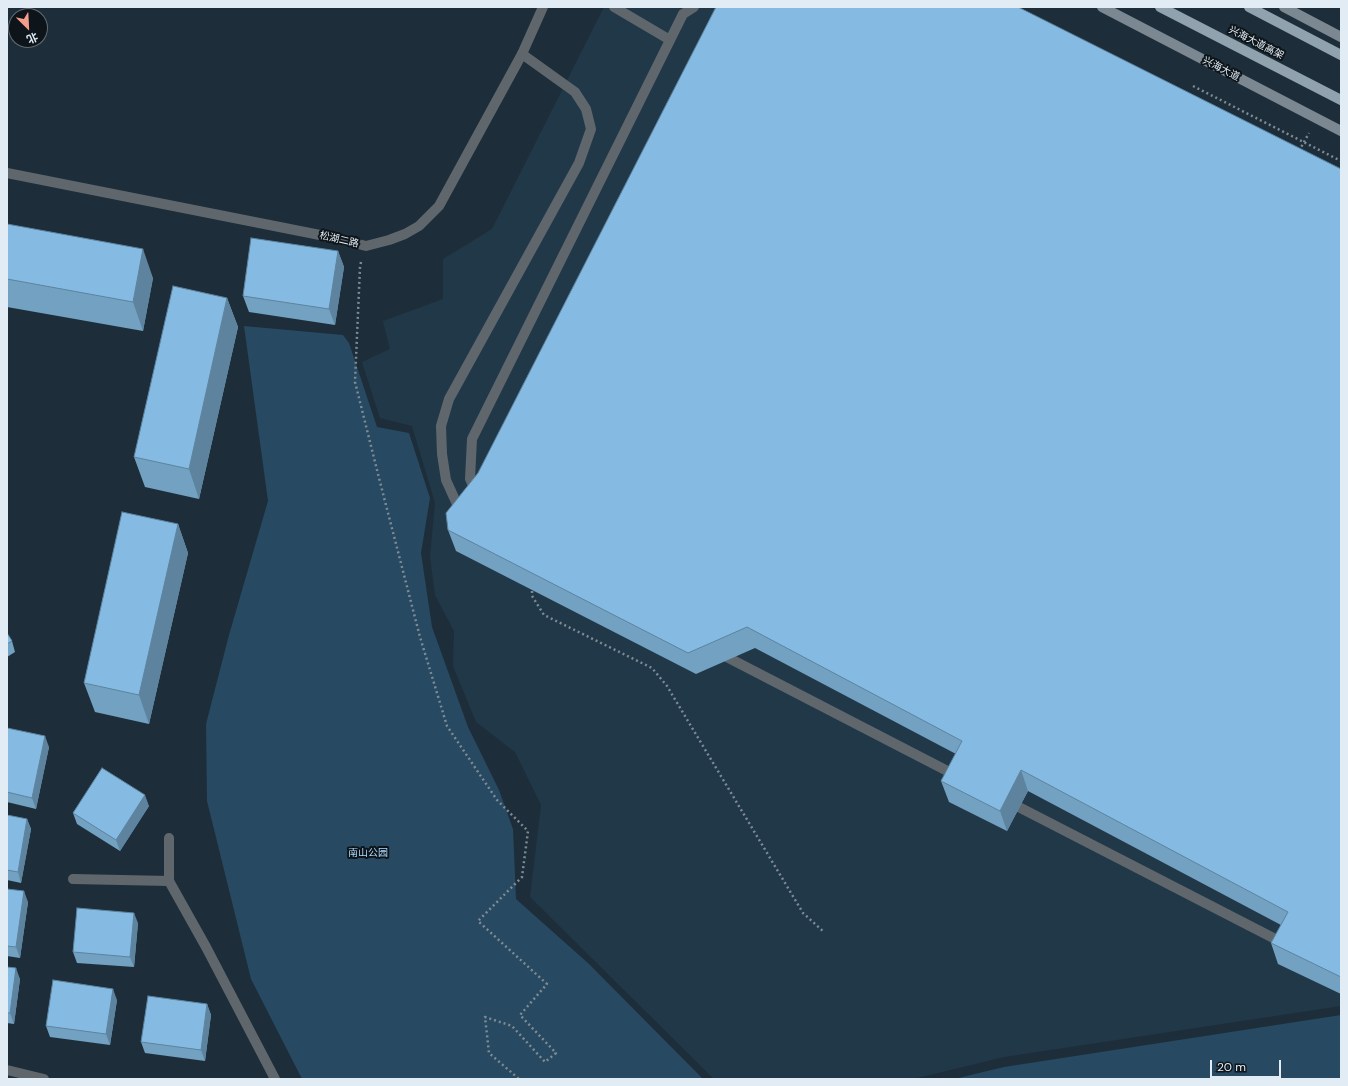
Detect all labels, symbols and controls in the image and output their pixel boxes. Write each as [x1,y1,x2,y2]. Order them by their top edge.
north arrow [8,8,48,48]
street label: 兴海大道高架 [1227,24,1285,62]
text: 北 [25,29,40,47]
street label: 兴海大道 [1200,55,1242,83]
street label: 松湖二路 [318,230,360,250]
park label: 南山公园 [348,847,388,859]
scale bar [1212,1052,1283,1078]
text: 20 m [1217,1059,1246,1075]

